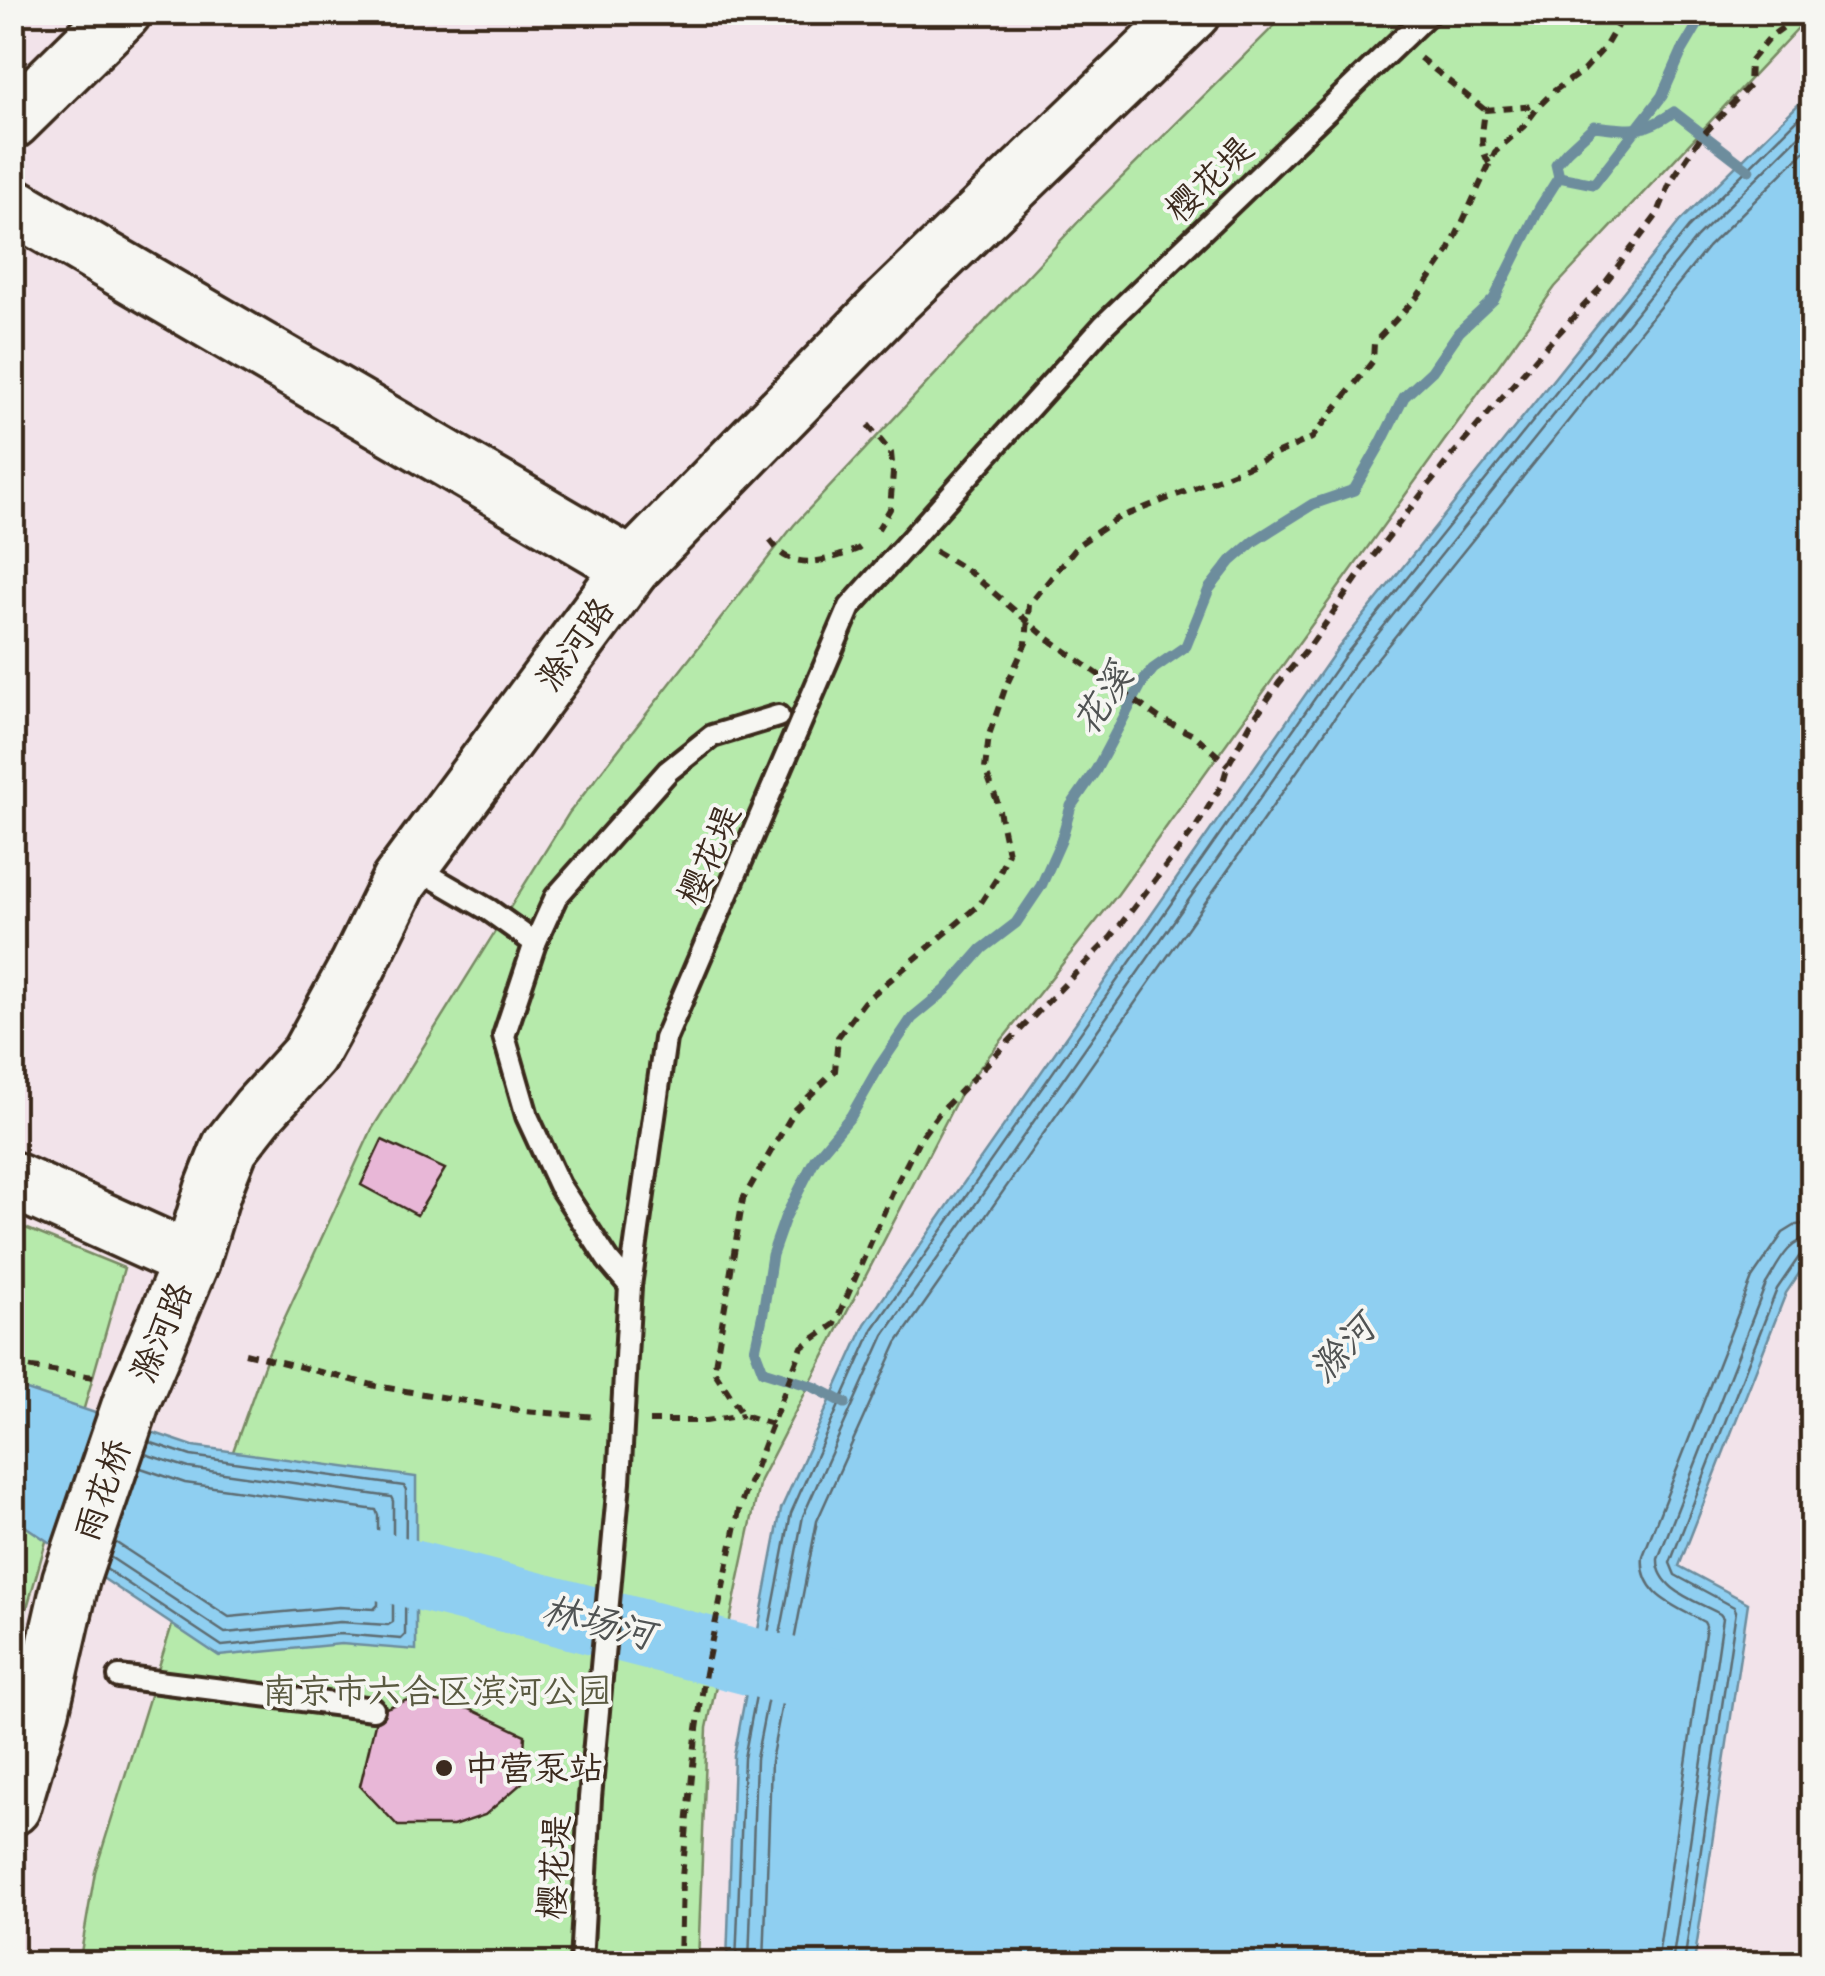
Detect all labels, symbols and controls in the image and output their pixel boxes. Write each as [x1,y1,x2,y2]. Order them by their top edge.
street label: 樱花堤 [1150,120,1268,238]
street label: 滁河路 [519,583,631,705]
water label: 花溪 [1053,647,1153,750]
street label: 樱花堤 [660,795,758,915]
street label: 滁河路 [112,1272,210,1392]
water label: 滁河 [1292,1293,1397,1399]
street label: 雨花桥 [56,1430,148,1550]
water label: 林场河 [534,1576,667,1670]
park label: 南京市六合区滨河公园 [262,1660,612,1722]
place label: 中营泵站 [464,1737,604,1799]
marker: 中营泵站 [433,1757,455,1779]
street label: 樱花堤 [520,1813,588,1921]

